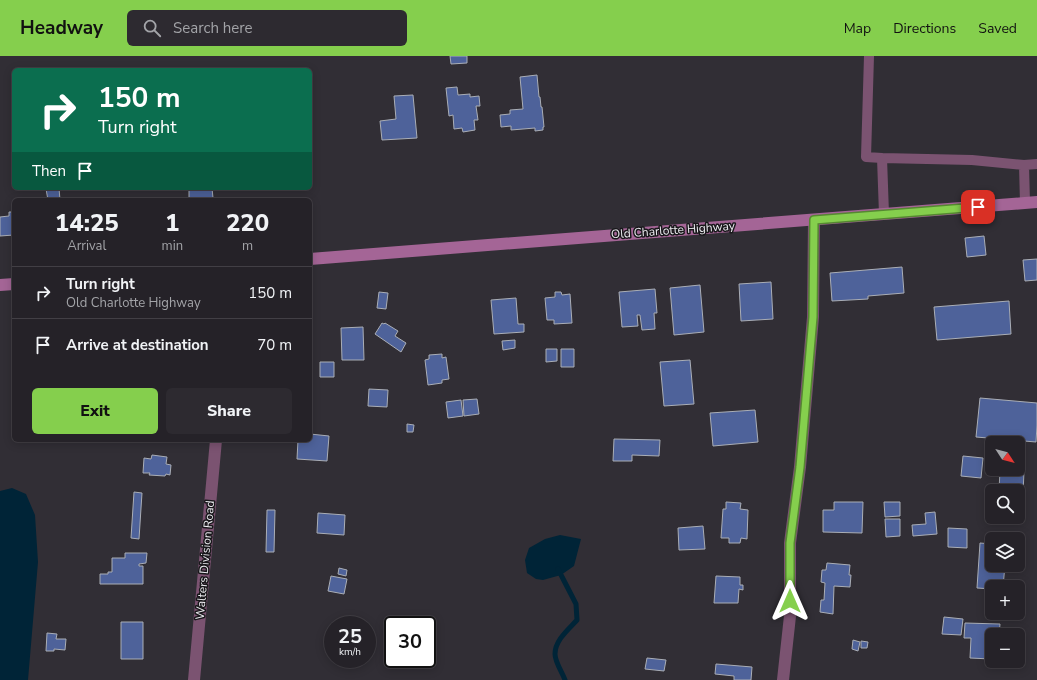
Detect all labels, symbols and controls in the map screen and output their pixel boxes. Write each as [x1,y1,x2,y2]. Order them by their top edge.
search box [127,10,407,46]
text: Headway [20,15,103,41]
icon: search [141,17,163,39]
text: Search here [173,18,253,38]
text: Map [844,19,871,38]
text: Directions [893,19,956,38]
text: Saved [978,19,1017,38]
text: 150 m [98,79,181,117]
icon: right [32,84,84,136]
text: Turn right [98,115,177,139]
icon: arrive [74,160,96,182]
text: Then [32,161,66,181]
pin [961,190,995,224]
icon: arrive [967,196,989,218]
text: 14:25 [55,207,119,239]
text: 1 [165,207,180,239]
text: 220 [226,207,269,239]
street label: Old Charlotte Highway [610,218,736,242]
text: Arrival [67,237,106,255]
text: min [162,237,183,255]
text: m [242,237,253,255]
text: Turn right [66,274,135,294]
icon: right [32,282,54,304]
text: 150 m [248,283,292,303]
text: Old Charlotte Highway [66,294,201,312]
icon: arrive [32,334,54,356]
text: Arrive at destination [66,335,209,355]
text: 70 m [257,335,292,355]
button: Exit [32,388,158,434]
button: Share [166,388,292,434]
north arrow [985,436,1025,476]
map controls [985,436,1025,668]
button: search [985,484,1025,524]
street label: Walters Division Road [192,500,218,620]
button: layers [985,532,1025,572]
position arrow [769,580,811,622]
button: + [985,580,1025,620]
speed limit sign: 30 [384,616,436,668]
text: 25 [338,623,362,650]
button: − [985,628,1025,668]
text: km/h [339,645,361,659]

